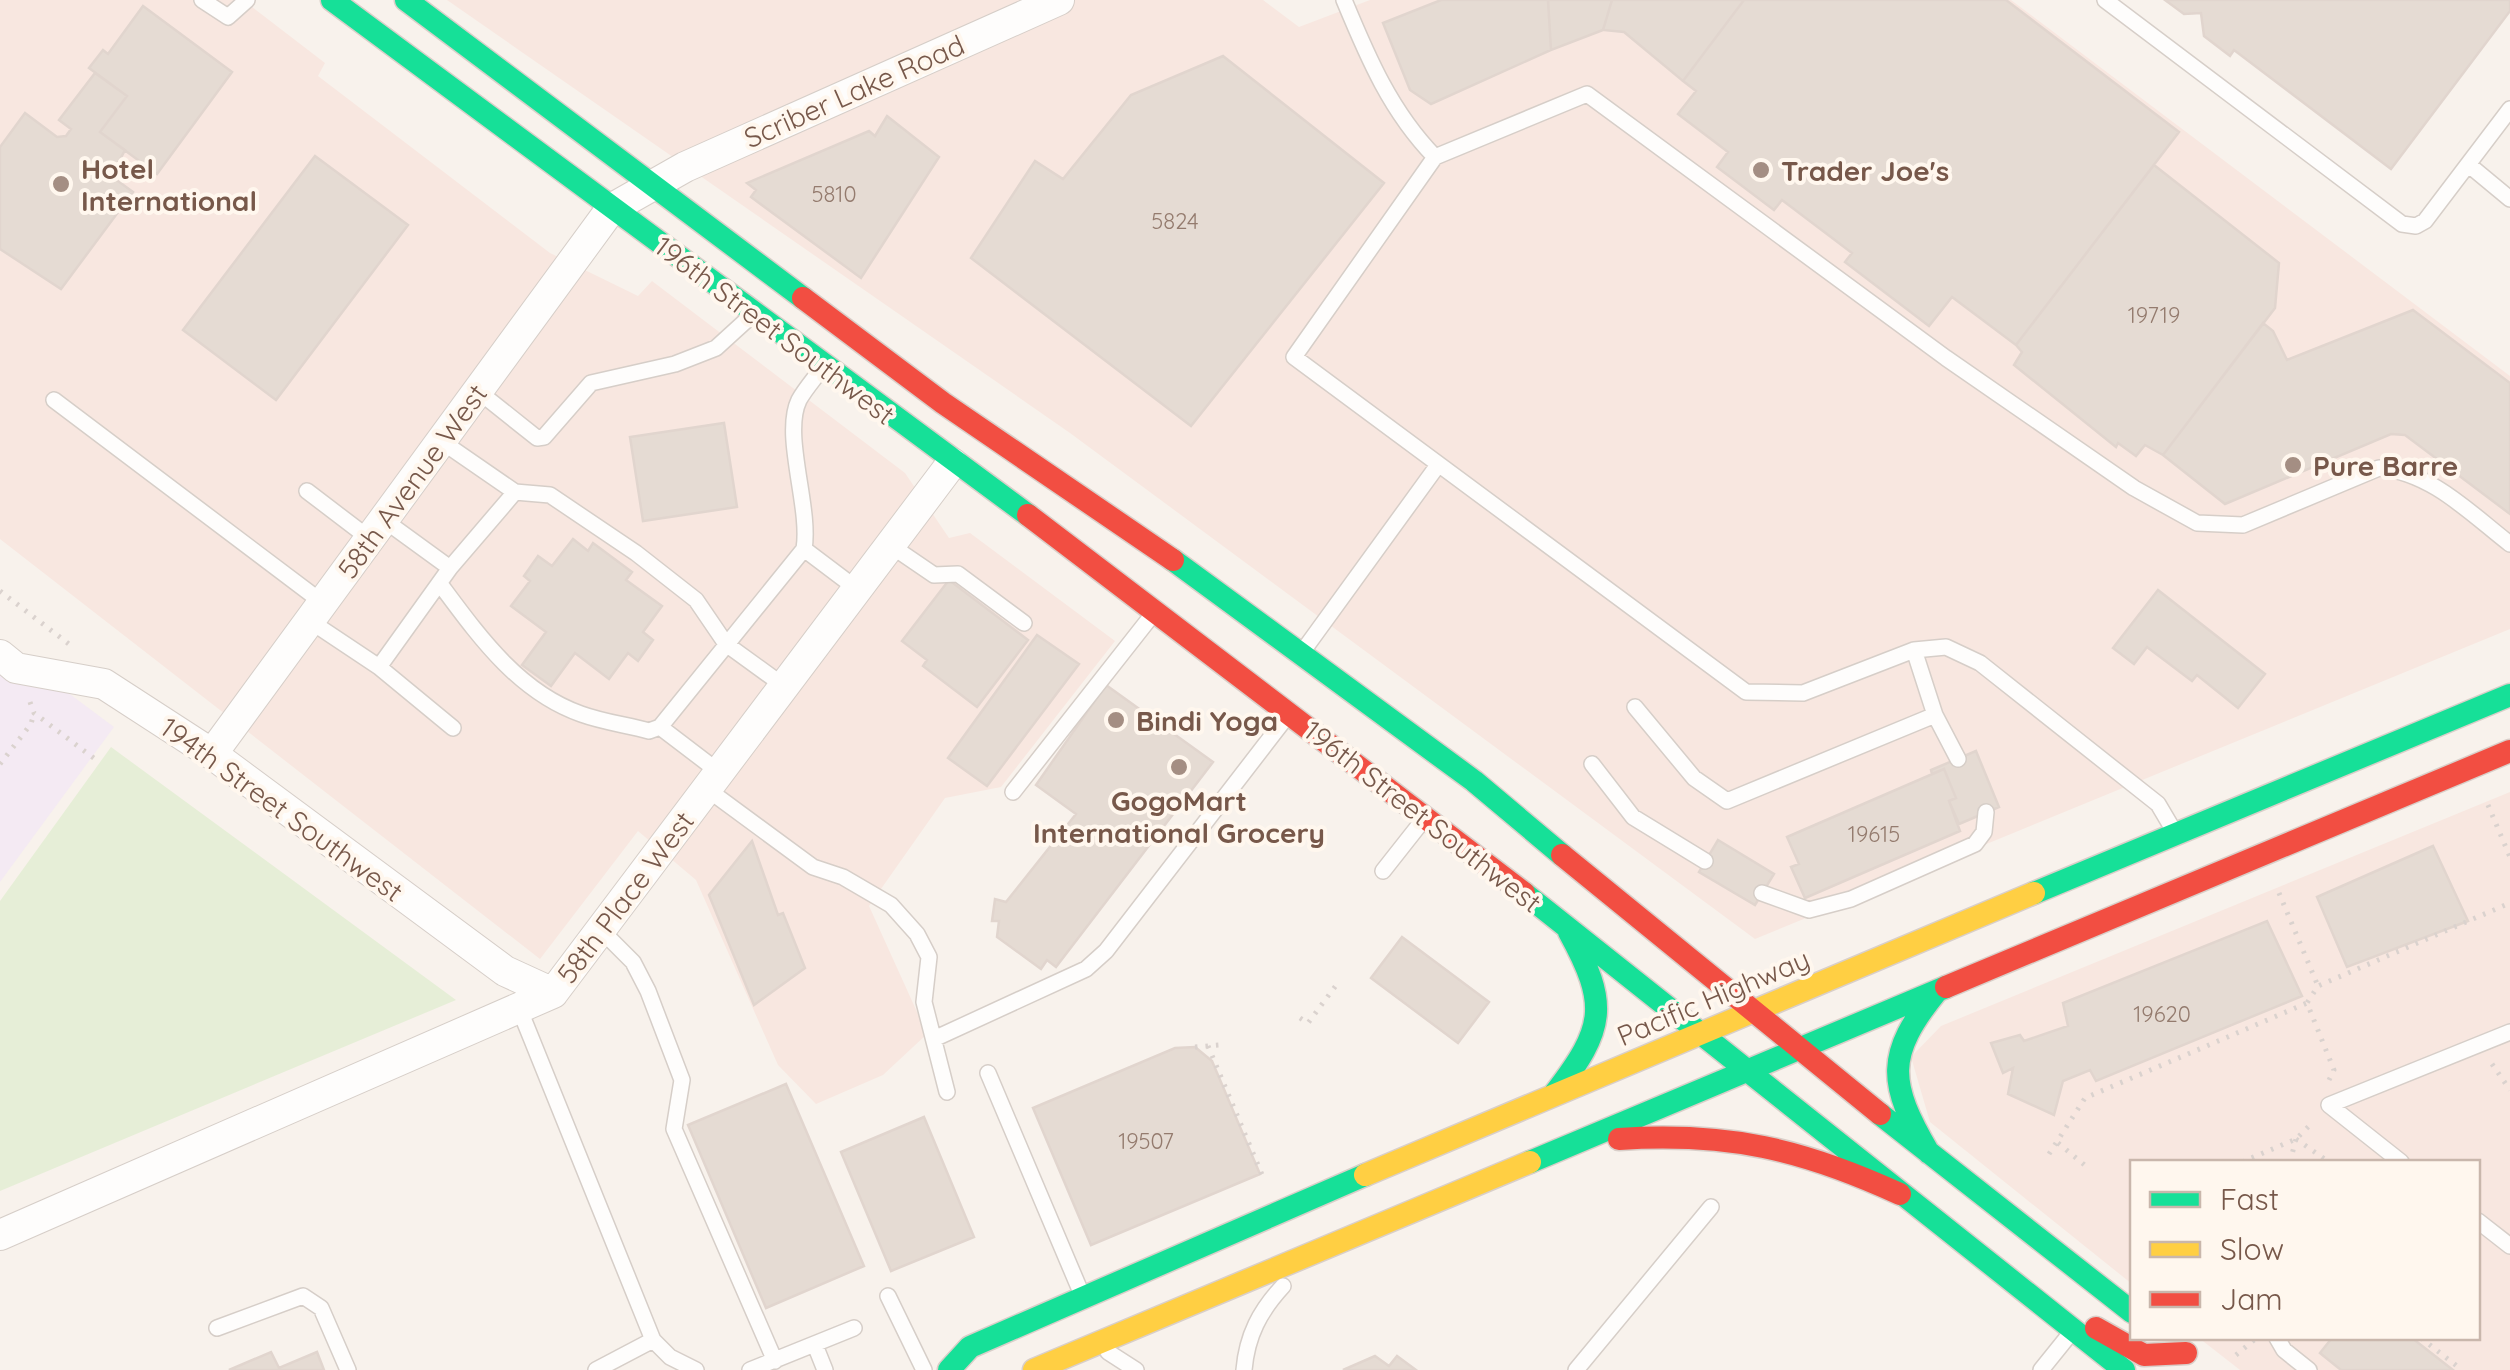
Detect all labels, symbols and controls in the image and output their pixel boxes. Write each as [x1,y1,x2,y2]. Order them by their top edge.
street label: Scriber Lake Road [738,27,970,155]
place label: Hotel International [81,151,257,218]
place label: Trader Joe's [1781,153,1949,188]
marker: Trader Joe's [1750,159,1772,181]
marker: Hotel International [50,173,72,195]
house number: 5810 [811,180,857,208]
house number: 5824 [1151,207,1199,235]
street label: 196th Street Southwest [648,228,902,432]
house number: 19719 [2128,301,2180,329]
street label: 58th Avenue West [330,377,494,585]
place label: Pure Barre [2313,448,2458,483]
marker: Pure Barre [2282,454,2304,476]
place label: Bindi Yoga [1136,703,1278,738]
street label: 194th Street Southwest [154,709,410,909]
marker: Bindi Yoga [1105,709,1127,731]
street label: 196th Street Southwest [1297,712,1549,920]
marker: GogoMart International Grocery [1168,756,1190,778]
place label: GogoMart International Grocery [1033,783,1325,850]
street label: 58th Place West [549,804,701,990]
house number: 19615 [1848,820,1900,848]
street label: Pacific Highway [1611,941,1815,1053]
house number: 19620 [2133,1000,2191,1028]
house number: 19507 [1118,1127,1174,1155]
legend [2130,1160,2480,1340]
text: Fast [2220,1180,2279,1218]
text: Slow [2220,1230,2284,1268]
text: Jam [2220,1280,2283,1318]

